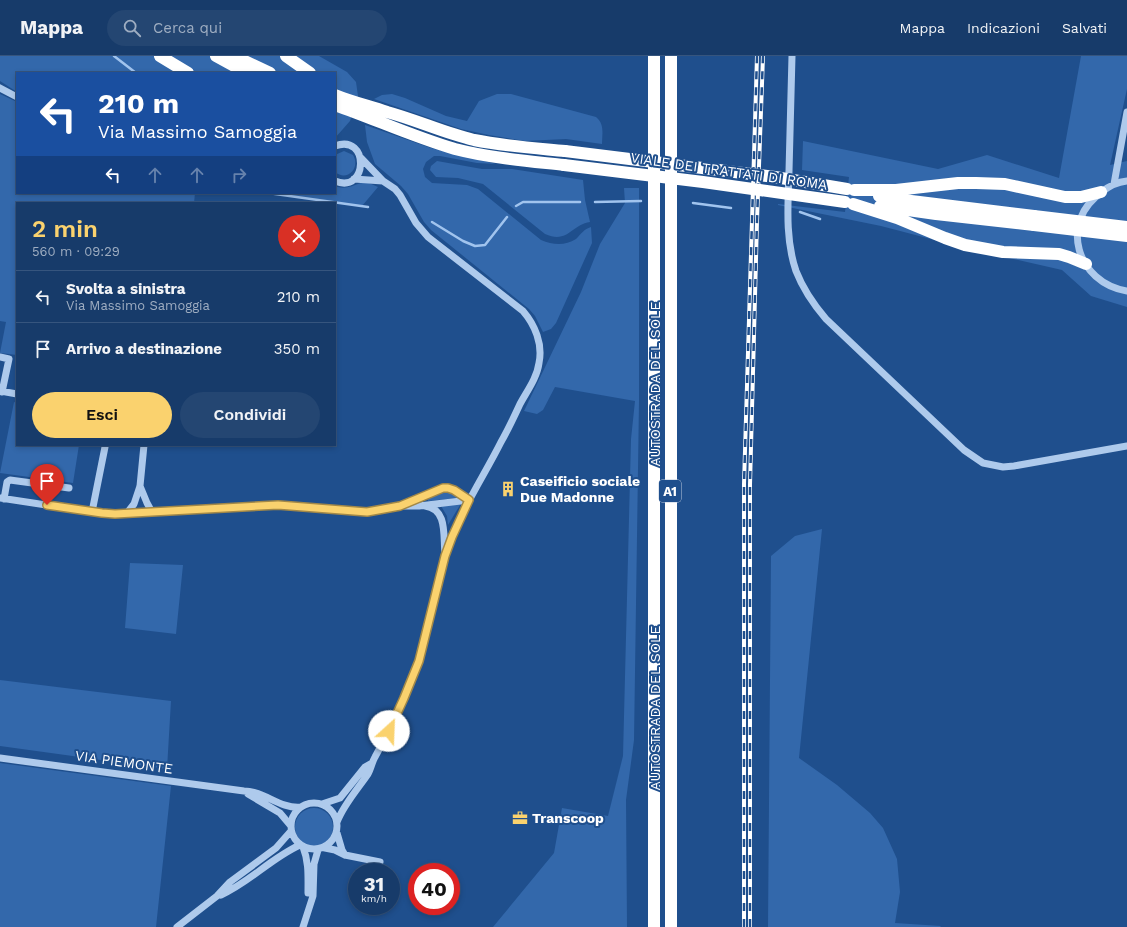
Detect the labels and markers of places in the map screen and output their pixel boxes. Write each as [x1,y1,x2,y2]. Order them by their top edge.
pin [30,464,64,505]
place label: Caseificio sociale Due Madonne [520,473,640,505]
building icon: Caseificio sociale Due Madonne [499,480,517,498]
office icon: Transcoop [511,809,529,827]
place label: Transcoop [532,810,604,826]

